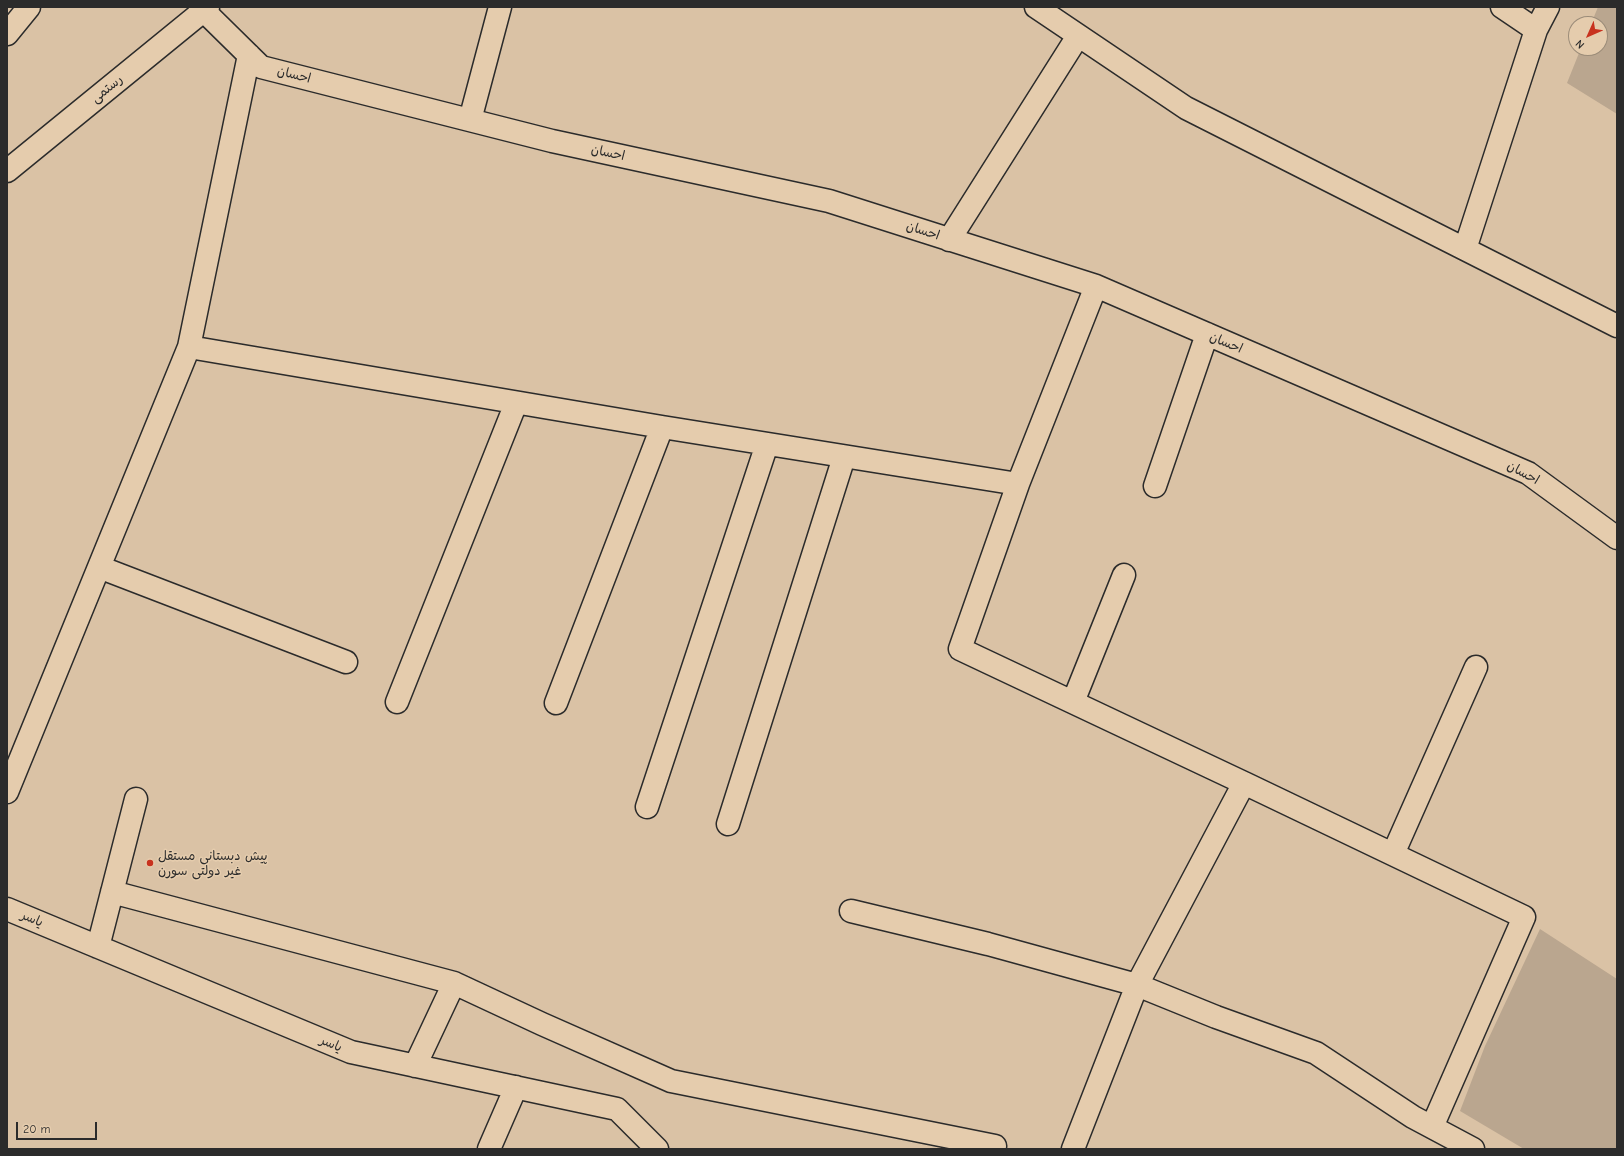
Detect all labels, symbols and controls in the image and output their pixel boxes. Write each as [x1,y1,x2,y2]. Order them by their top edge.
north arrow [1568,16,1608,56]
text: N [1573,37,1587,51]
street label: احسان [276,63,312,87]
street label: رستمی [88,72,126,106]
street label: احسان [590,142,626,164]
street label: احسان [904,218,942,244]
street label: احسان [1207,329,1245,357]
street label: احسان [1504,458,1542,488]
place label: پیش دبستانی مستقل غیر دولتی سورن [158,848,268,879]
marker: پیش دبستانی مستقل غیر دولتی سورن [145,858,155,868]
street label: یاسر [18,907,46,931]
street label: یاسر [317,1032,345,1056]
scale bar [18,1114,99,1140]
text: 20 m [23,1122,51,1136]

